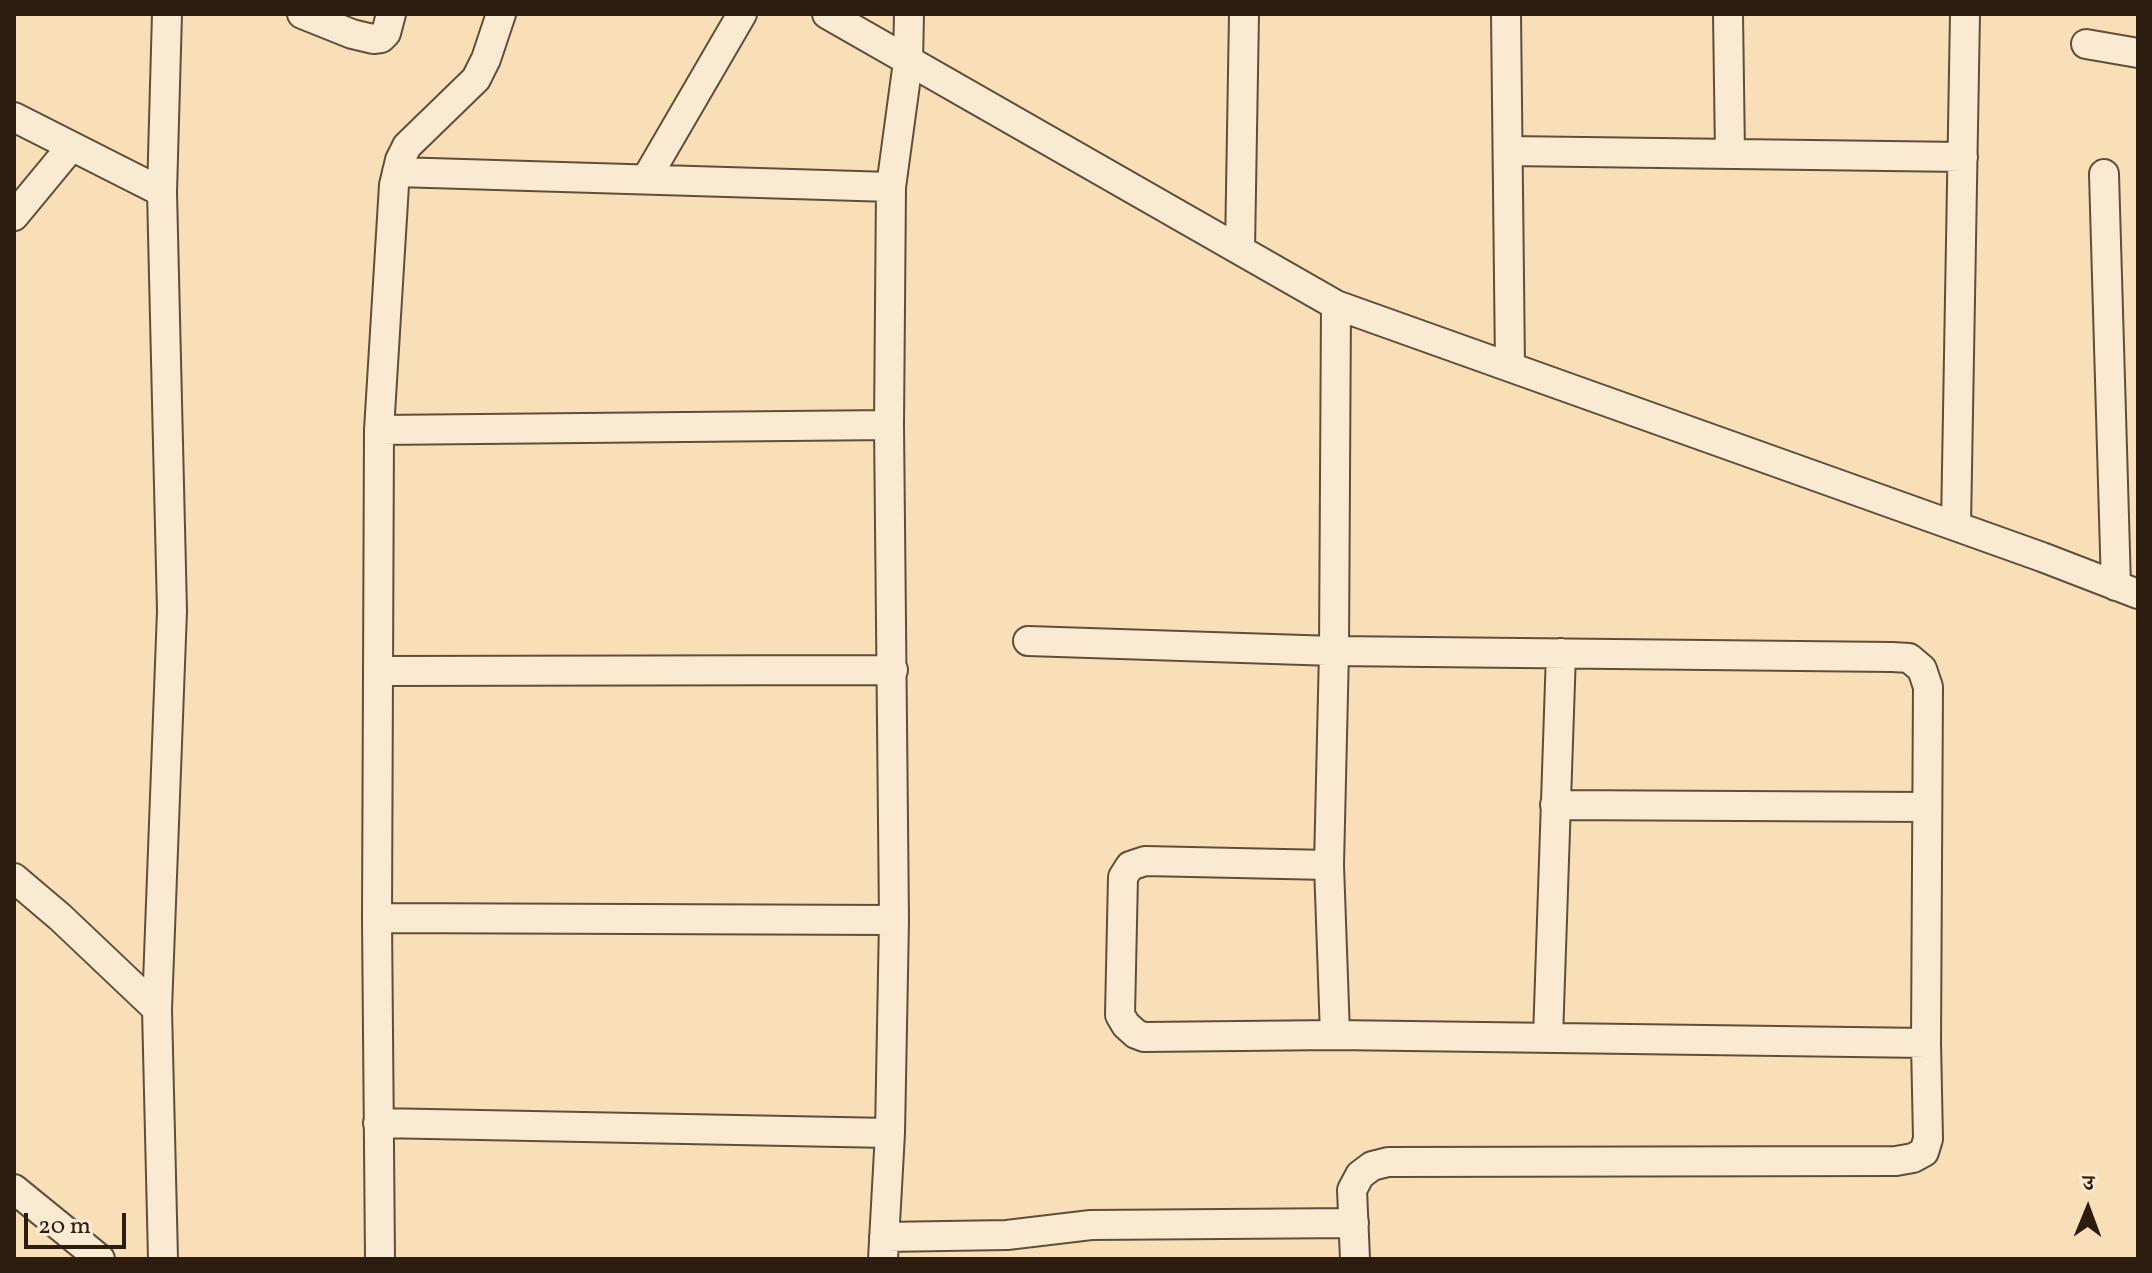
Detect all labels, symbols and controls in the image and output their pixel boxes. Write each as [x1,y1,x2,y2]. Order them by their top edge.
north arrow [2048,1169,2128,1249]
text: उ [2083,1169,2094,1200]
scale bar [28,1197,130,1247]
text: 20 m [38,1210,91,1244]

